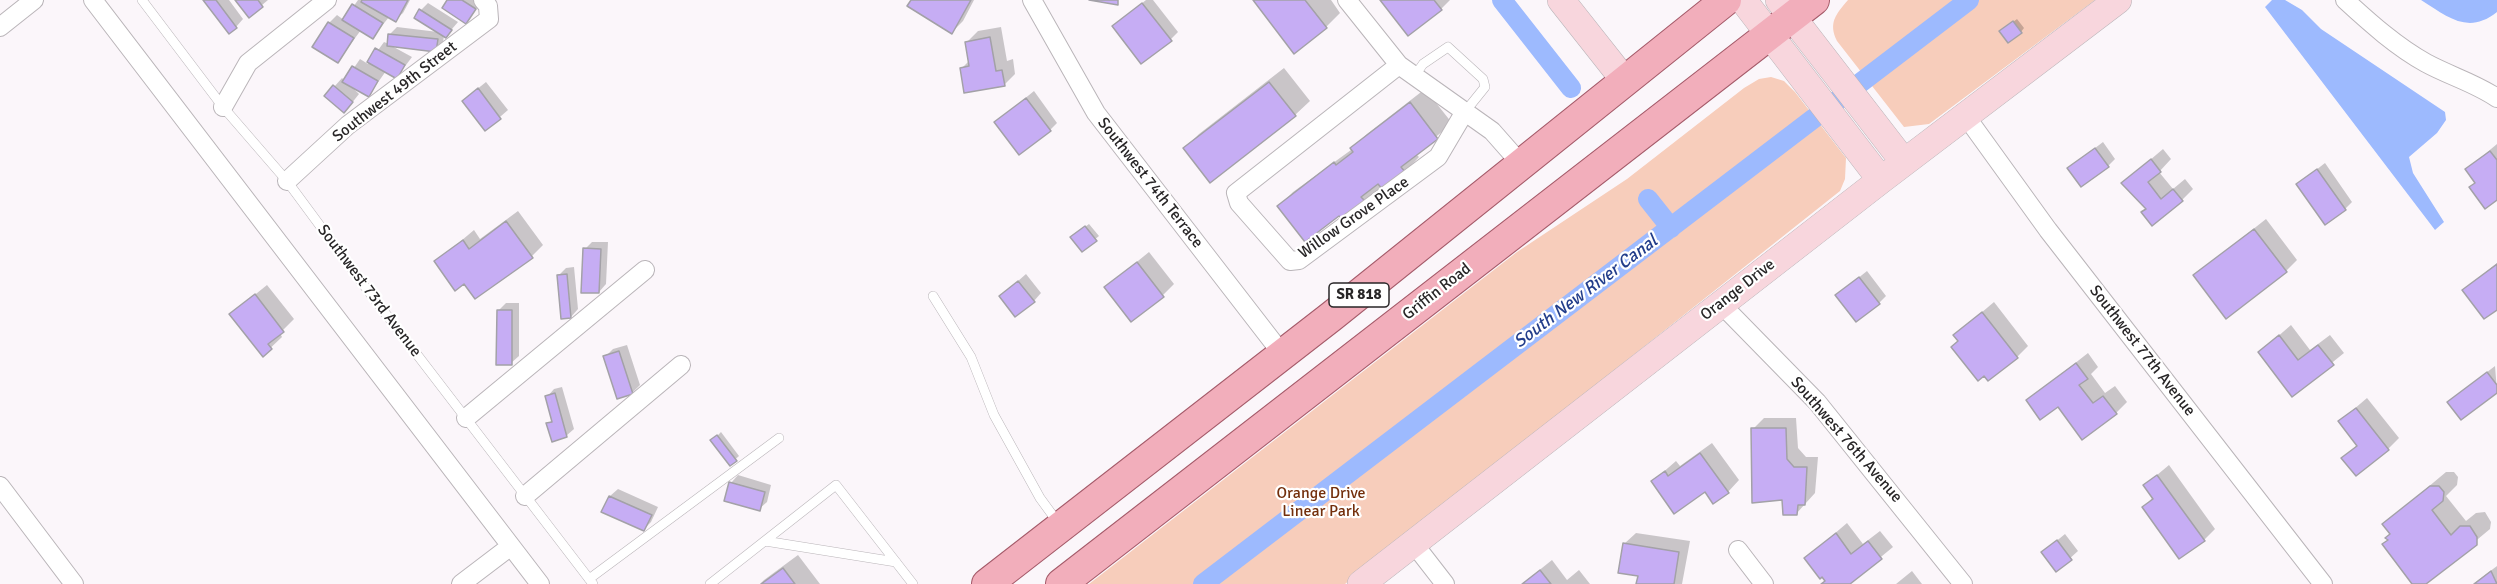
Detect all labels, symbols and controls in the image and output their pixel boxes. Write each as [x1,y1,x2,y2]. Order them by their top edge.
street label: Southwest 49th Street [329,38,461,146]
street label: Southwest 74th Terrace [1093,114,1207,252]
street label: Willow Grove Place [1295,173,1413,263]
street label: Southwest 73rd Avenue [313,221,425,361]
water label: South New River Canal [1510,231,1662,353]
street label: Orange Drive [1697,255,1779,325]
street label: Griffin Road [1399,259,1475,325]
street label: Southwest 77th Avenue [2085,282,2199,420]
road number: SR 818 [1329,283,1389,307]
street label: Southwest 76th Avenue [1786,373,1906,507]
park label: Orange Drive Linear Park [1277,484,1365,522]

